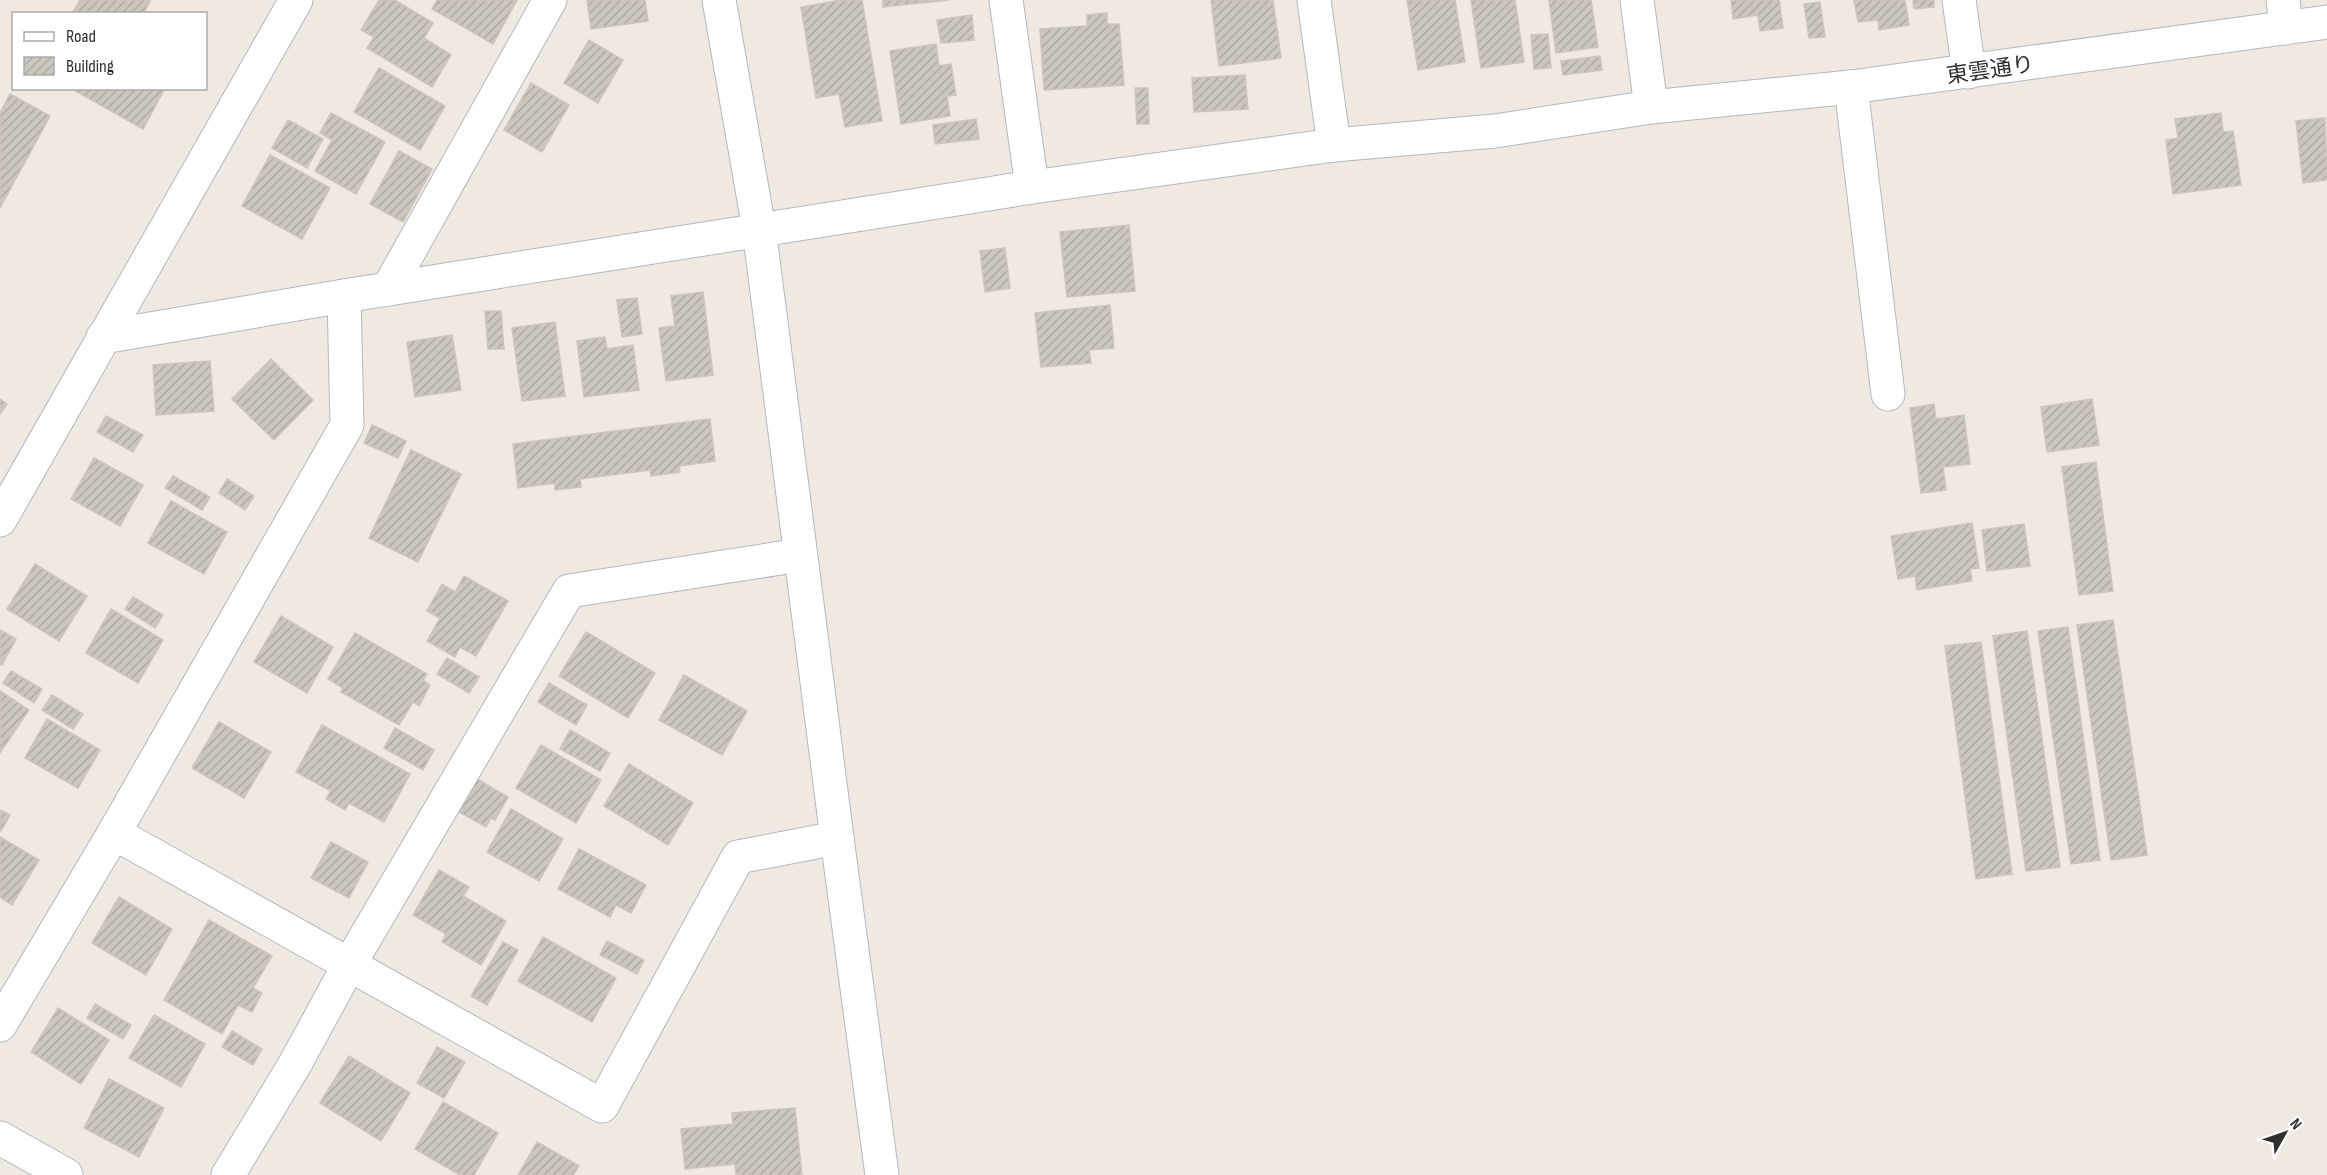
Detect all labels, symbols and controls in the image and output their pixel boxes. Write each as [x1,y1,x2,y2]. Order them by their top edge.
legend [12,12,207,90]
text: Road [66,26,96,47]
street label: 東雲通り [1945,51,2036,90]
text: Building [66,56,114,77]
north arrow [2255,1103,2315,1163]
text: N [2285,1115,2305,1134]

